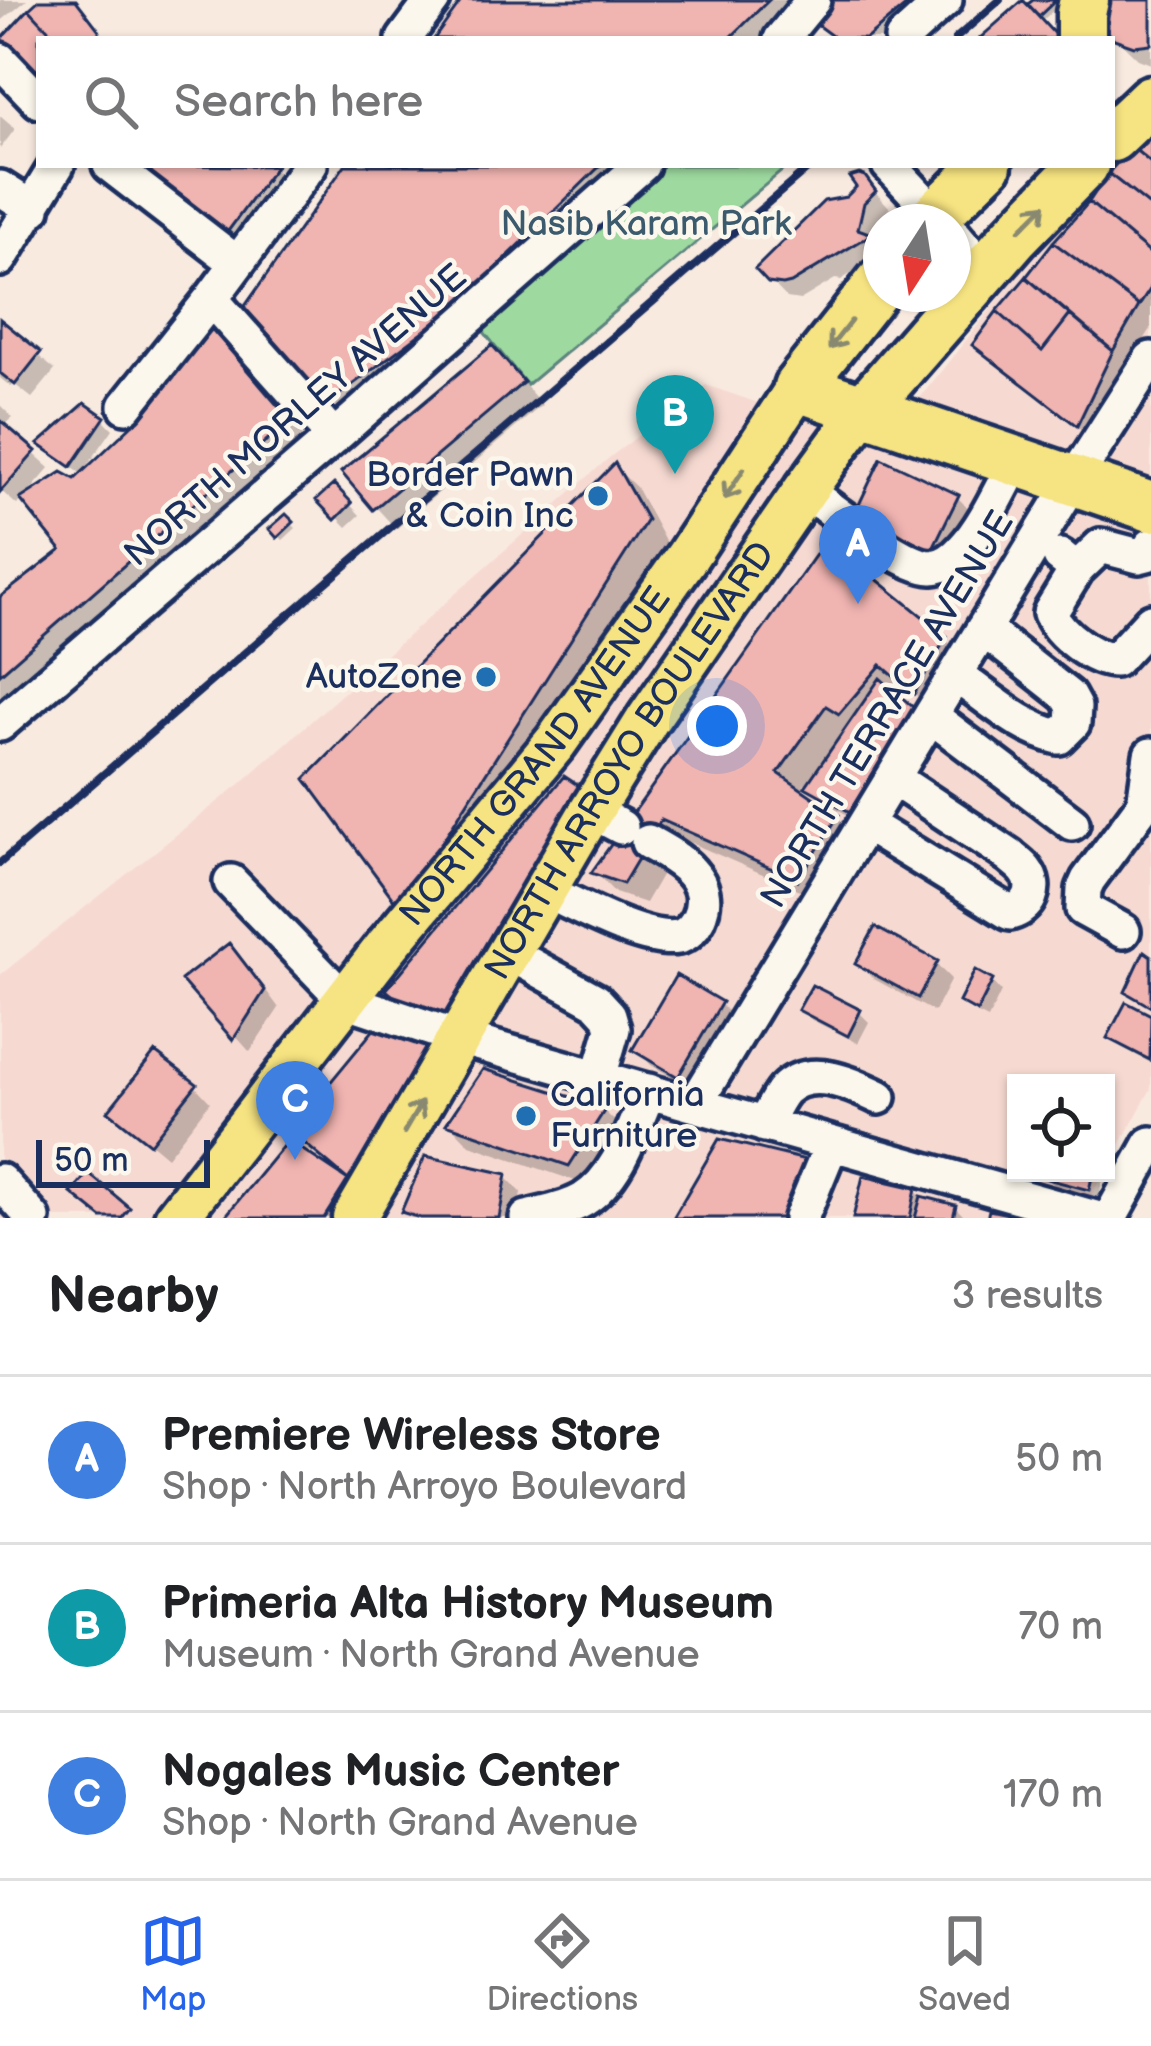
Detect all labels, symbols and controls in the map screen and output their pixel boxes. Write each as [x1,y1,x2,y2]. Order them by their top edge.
search box [36,36,1115,168]
icon: search [78,69,144,135]
text: Search here [174,75,423,130]
park label: Nasib Karam Park [500,203,792,246]
one-way arrow [1019,203,1047,232]
north arrow [863,204,971,312]
street label: NORTH MORLEY AVENUE [116,256,476,576]
one-way arrow [827,318,854,350]
pin: B [636,375,714,474]
place label: Border Pawn & Coin Inc [366,454,574,538]
one-way arrow [722,467,747,501]
marker: Border Pawn & Coin Inc [585,483,611,509]
street label: NORTH TERRACE AVENUE [752,503,1024,917]
pin: A [819,505,897,604]
street label: NORTH ARROYO BOULEVARD [476,534,784,988]
street label: NORTH GRAND AVENUE [391,579,680,935]
place label: AutoZone [306,656,462,699]
marker: AutoZone [473,664,499,690]
your location [687,696,747,756]
pin: C [256,1061,334,1160]
place label: California Furniture [550,1074,705,1158]
map controls [1007,1074,1115,1182]
button: locate [1007,1074,1115,1182]
one-way arrow [402,1100,426,1135]
marker: California Furniture [513,1103,539,1129]
scale bar [36,1134,210,1187]
text: 50 m [54,1141,129,1181]
text: Nearby [48,1266,219,1327]
text: 3 results [951,1273,1103,1320]
text: Premiere Wireless Store [162,1409,661,1464]
text: A [75,1436,99,1483]
text: 50 m [1015,1436,1103,1483]
text: Shop · North Arroyo Boulevard [162,1464,687,1511]
text: Primeria Alta History Museum [162,1577,774,1632]
text: B [73,1604,101,1651]
text: 70 m [1018,1604,1103,1651]
text: Museum · North Grand Avenue [162,1632,700,1679]
text: Nogales Music Center [162,1745,619,1800]
text: C [73,1772,101,1819]
text: 170 m [1003,1772,1103,1819]
text: Shop · North Grand Avenue [162,1800,638,1847]
tab: Map [140,1908,206,2020]
tab: Directions [487,1908,638,2020]
tab: Saved [918,1908,1011,2020]

